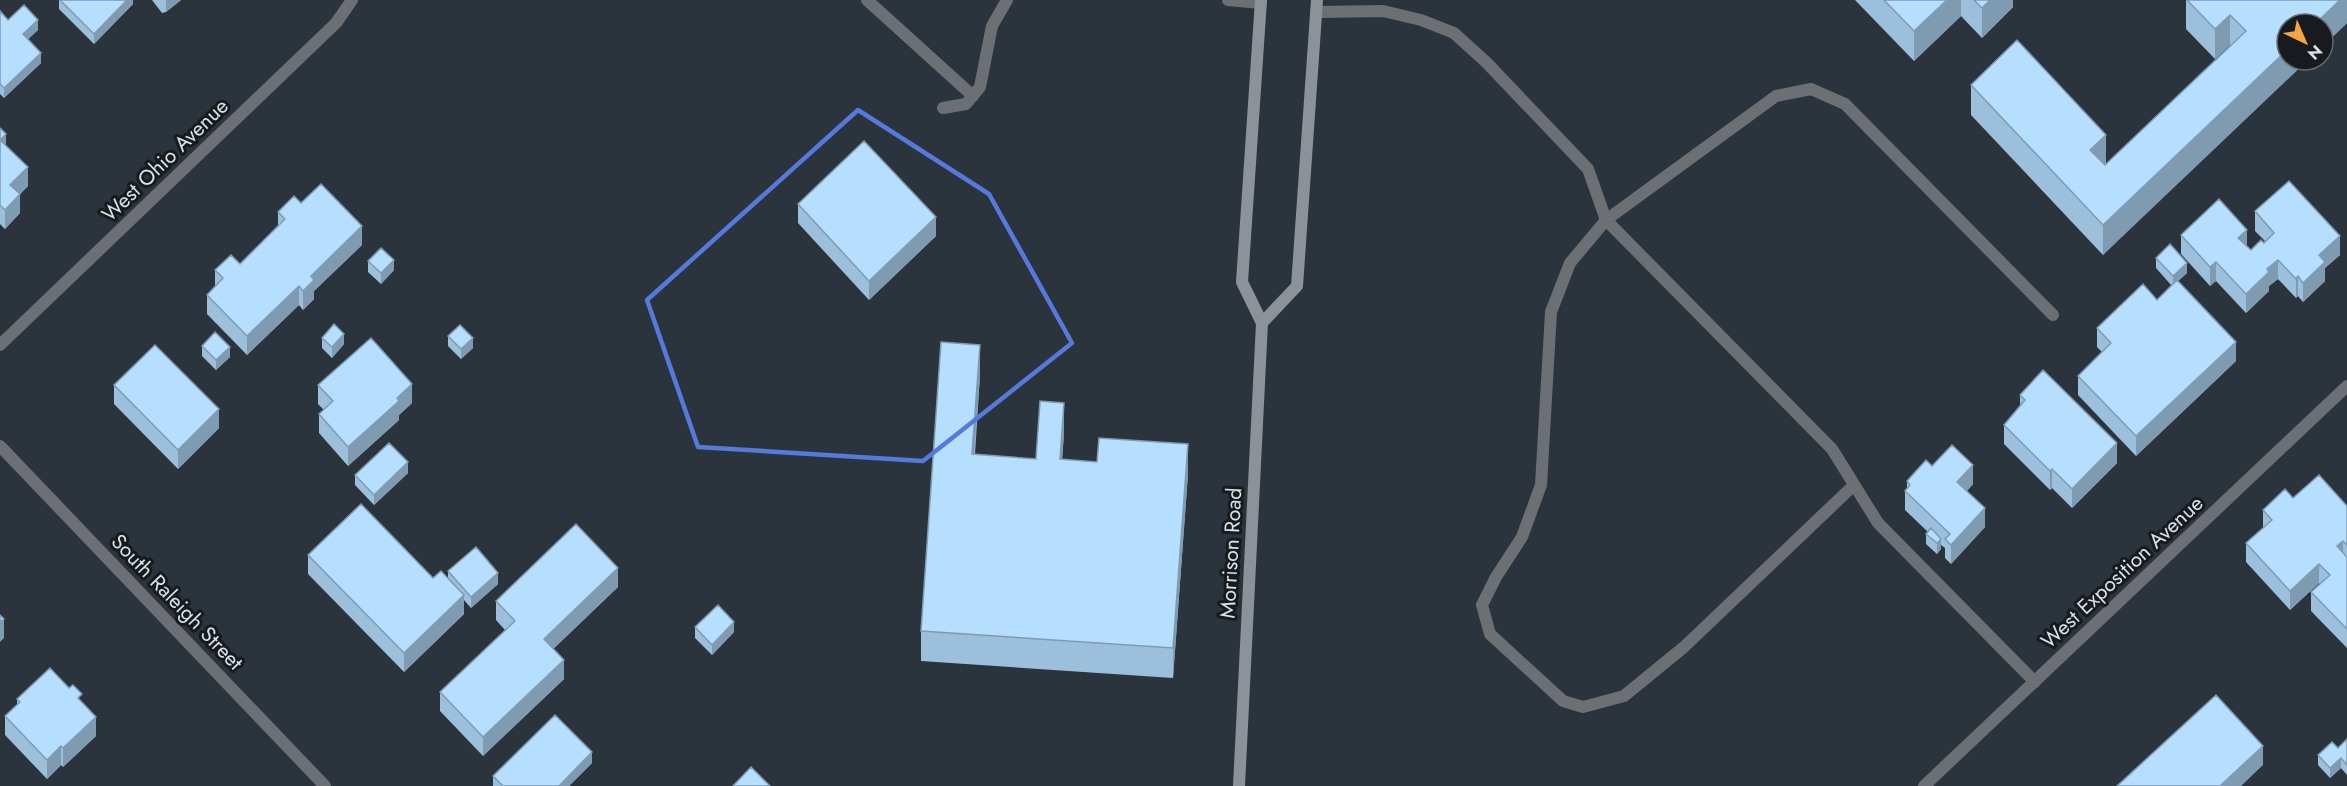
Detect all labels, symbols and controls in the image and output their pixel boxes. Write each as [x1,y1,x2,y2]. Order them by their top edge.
north arrow [2275,12,2335,72]
text: N [2303,40,2328,65]
street label: West Ohio Avenue [95,91,235,228]
street label: Morrison Road [1213,487,1249,619]
street label: West Exposition Avenue [2034,489,2210,655]
street label: South Raleigh Street [104,527,250,677]

